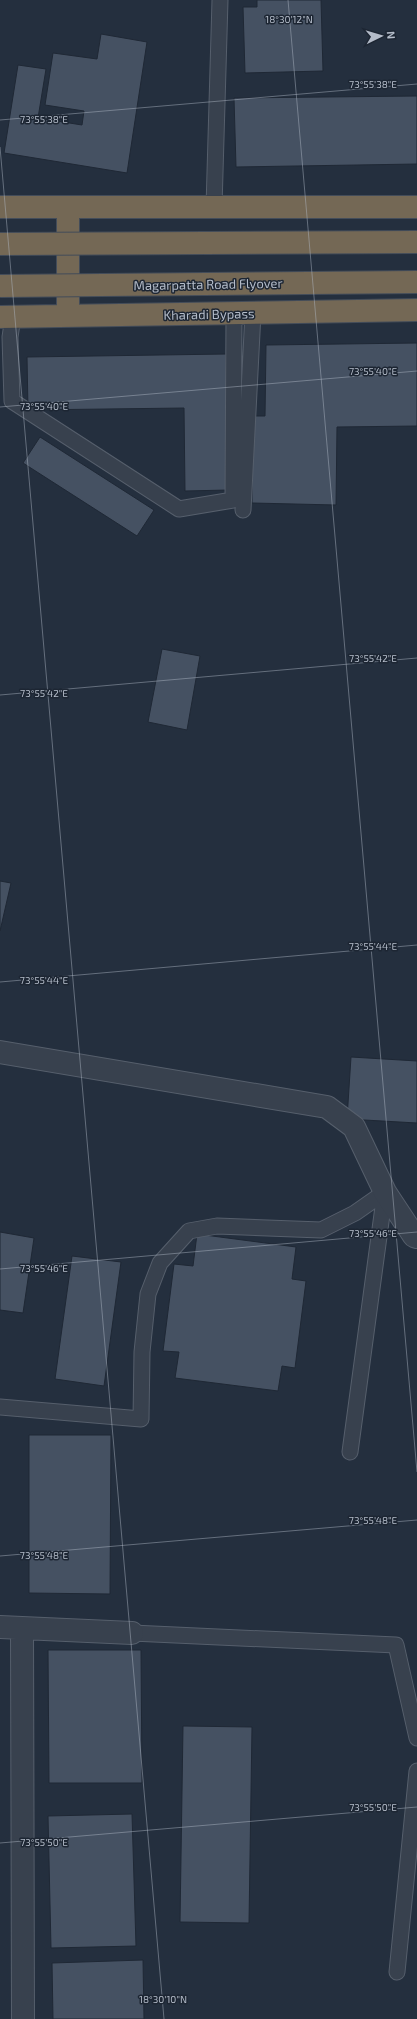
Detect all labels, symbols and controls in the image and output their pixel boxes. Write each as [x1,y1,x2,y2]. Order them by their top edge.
text: 18°30'12"N [265,13,313,25]
north arrow [361,16,401,56]
text: N [385,31,398,40]
text: 73°55'38"E [349,78,397,90]
text: 73°55'38"E [20,113,68,125]
street label: Magarpatta Road Flyover [133,275,283,293]
street label: Kharadi Bypass [163,305,255,323]
text: 73°55'40"E [349,365,398,377]
text: 73°55'40"E [20,400,69,412]
text: 73°55'42"E [349,652,397,664]
text: 73°55'42"E [20,687,68,699]
text: 73°55'44"E [349,940,398,952]
text: 73°55'44"E [20,974,69,986]
text: 73°55'46"E [349,1227,397,1239]
text: 73°55'46"E [20,1262,68,1274]
text: 73°55'48"E [349,1514,398,1526]
text: 73°55'48"E [20,1549,69,1561]
text: 73°55'50"E [349,1801,397,1813]
text: 73°55'50"E [20,1836,68,1848]
text: 18°30'10"N [139,1993,187,2005]

